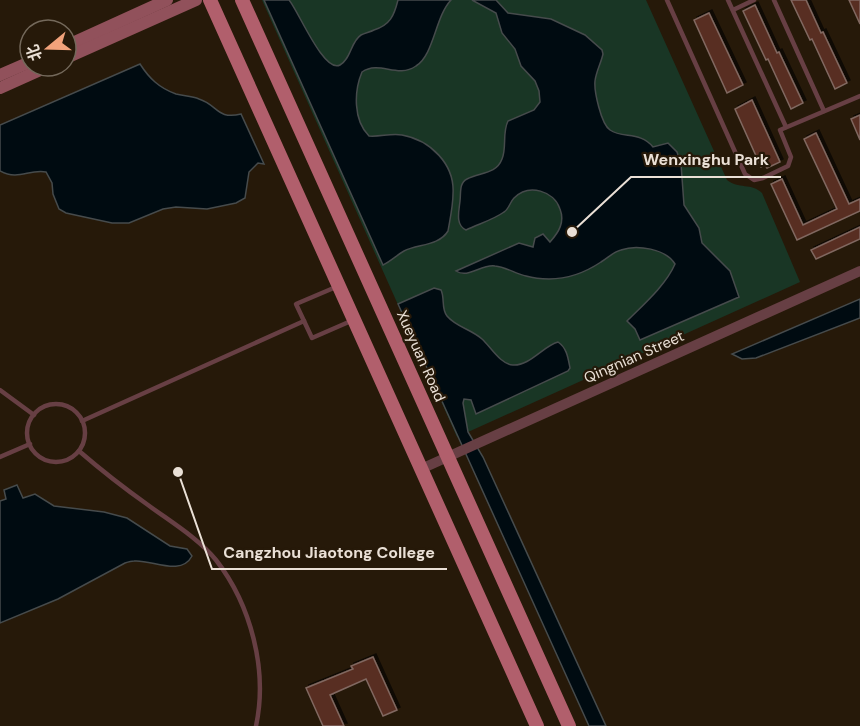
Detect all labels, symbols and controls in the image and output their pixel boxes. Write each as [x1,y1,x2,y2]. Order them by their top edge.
north arrow [18,18,78,78]
text: 北 [22,42,47,64]
callout: Wenxinghu Park [631,143,781,177]
text: Wenxinghu Park [643,149,770,170]
street label: Xueyuan Road [392,307,450,405]
street label: Qingnian Street [581,326,687,388]
callout: Cangzhou Jiaotong College [212,535,447,569]
text: Cangzhou Jiaotong College [223,542,435,563]

